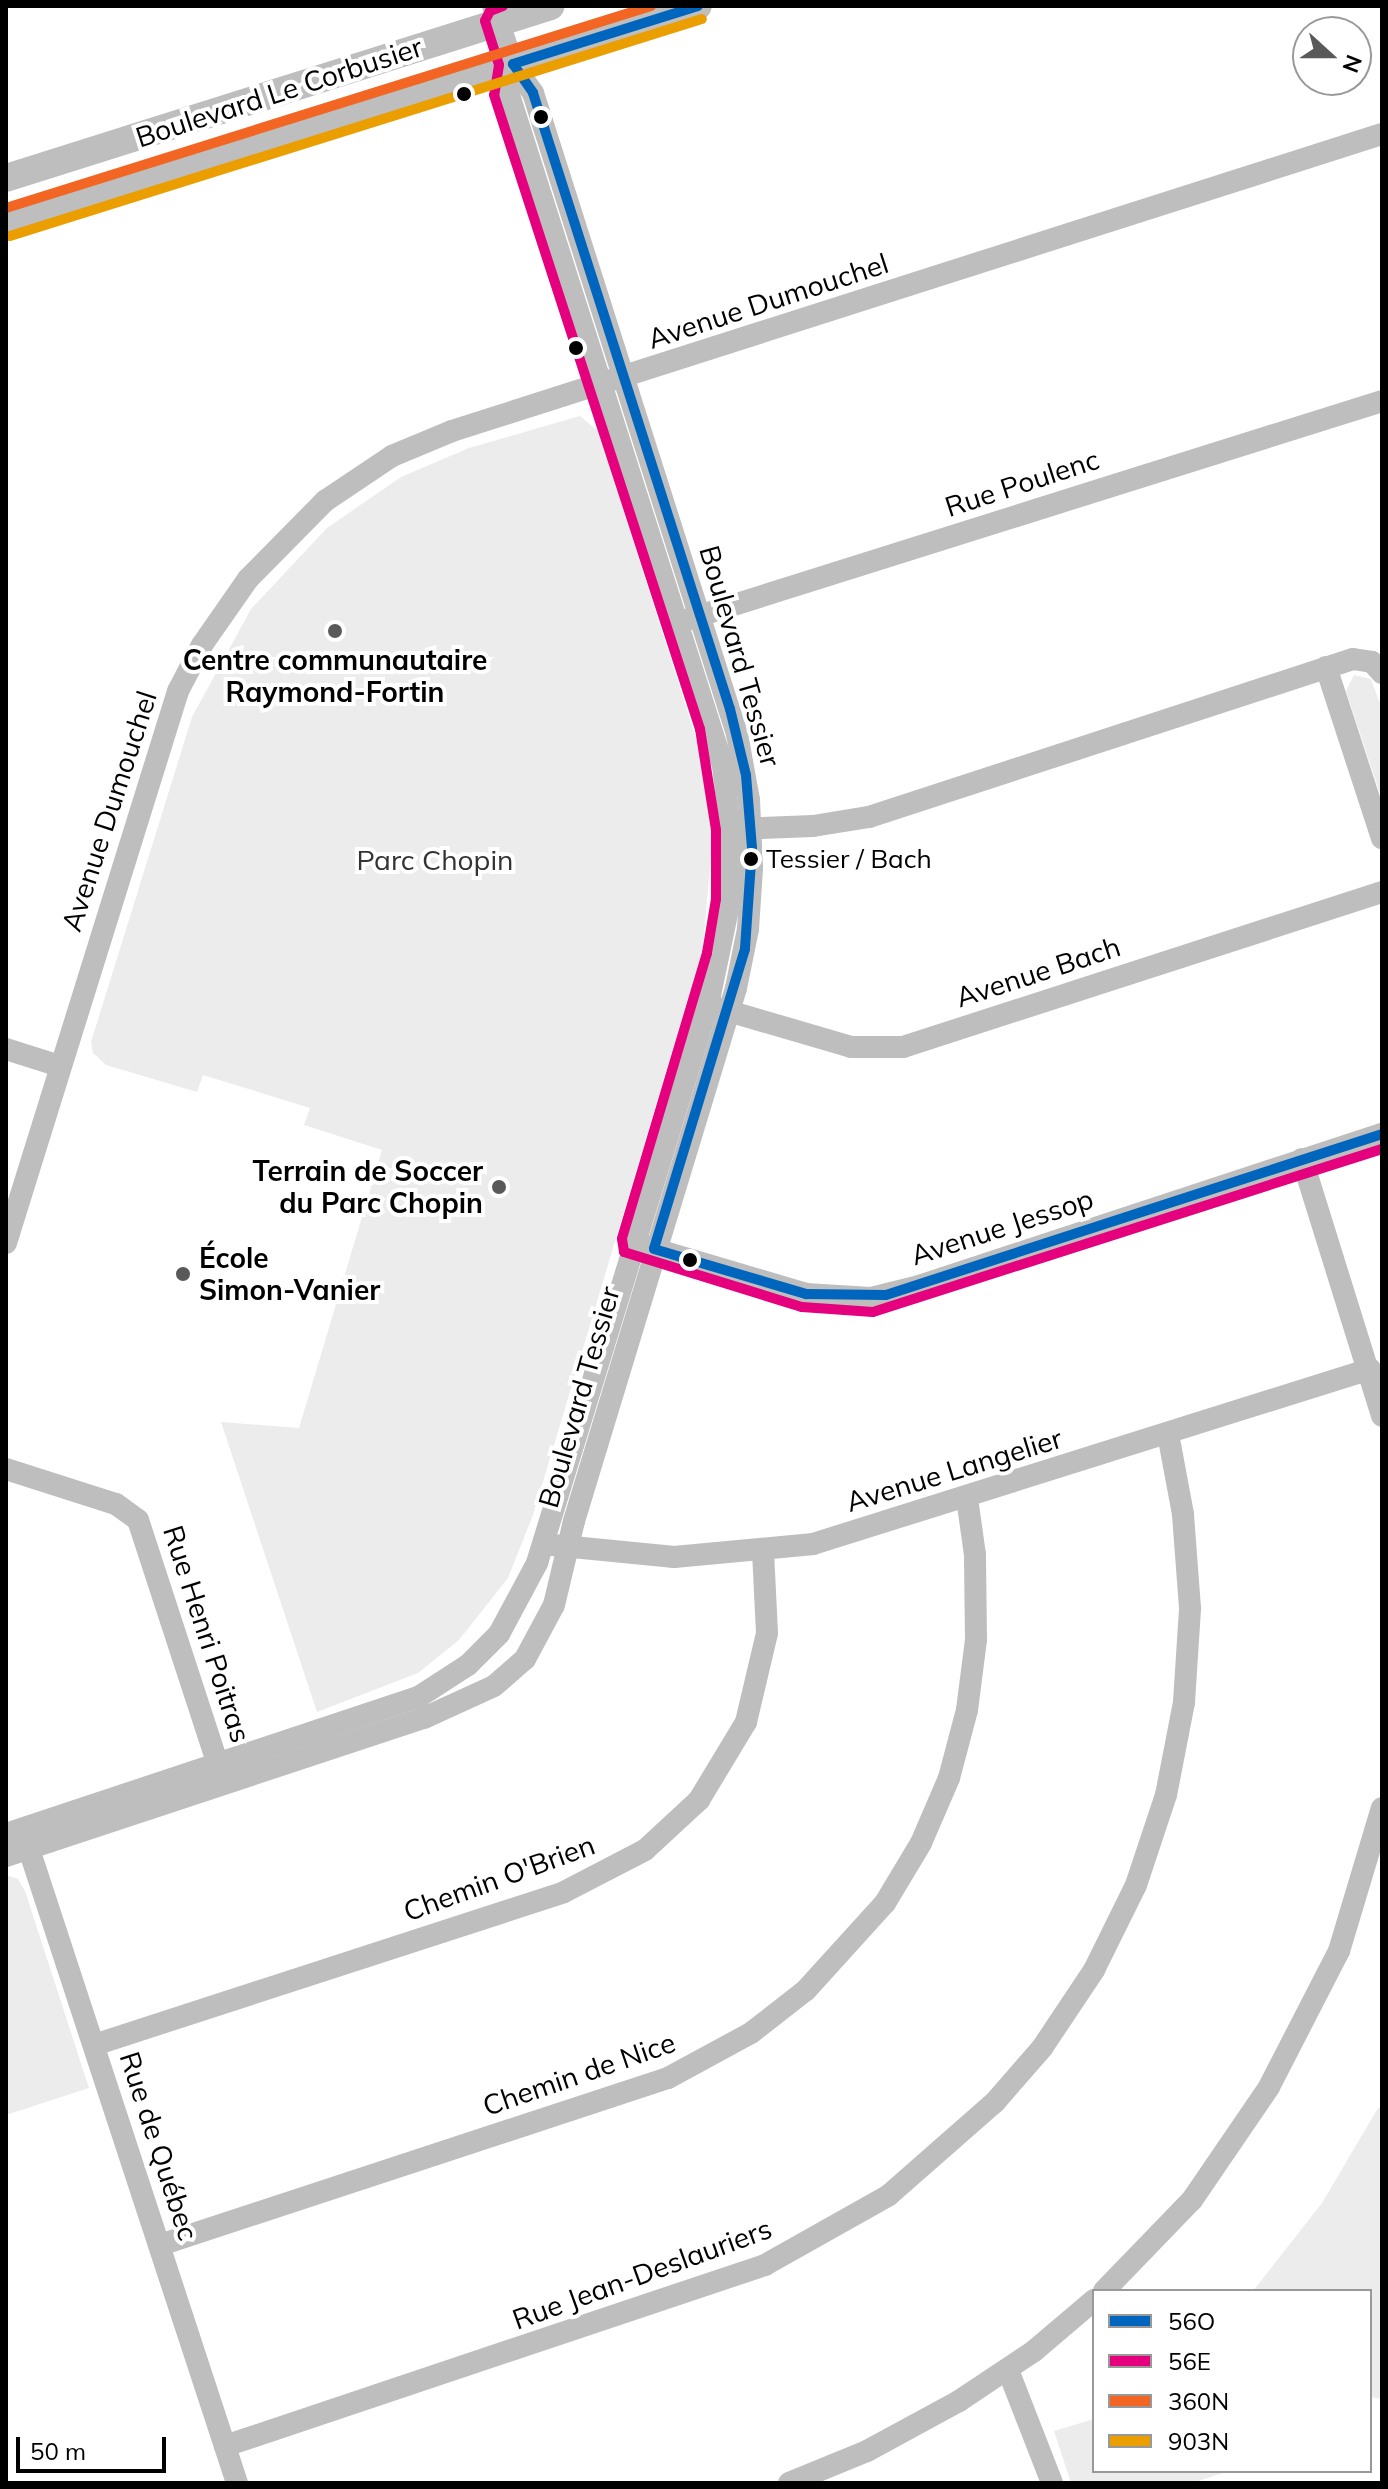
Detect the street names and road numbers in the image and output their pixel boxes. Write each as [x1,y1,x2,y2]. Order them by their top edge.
street label: Boulevard Le Corbusier [131,30,427,154]
street label: Avenue Dumouchel [644,246,892,356]
street label: Rue Poulenc [941,442,1103,524]
street label: Boulevard Tessier [692,542,788,770]
street label: Avenue Dumouchel [54,687,164,935]
street label: Avenue Bach [952,930,1124,1014]
street label: Avenue Jessop [907,1182,1097,1272]
street label: Boulevard Tessier [531,1283,627,1511]
street label: Avenue Langelier [842,1421,1066,1519]
street label: Rue Henri Poitras [156,1521,258,1747]
street label: Chemin O'Brien [399,1828,599,1928]
street label: Chemin de Nice [478,2025,680,2123]
street label: Rue de Québec [113,2047,205,2245]
street label: Rue Jean-Deslauriers [508,2211,776,2337]

